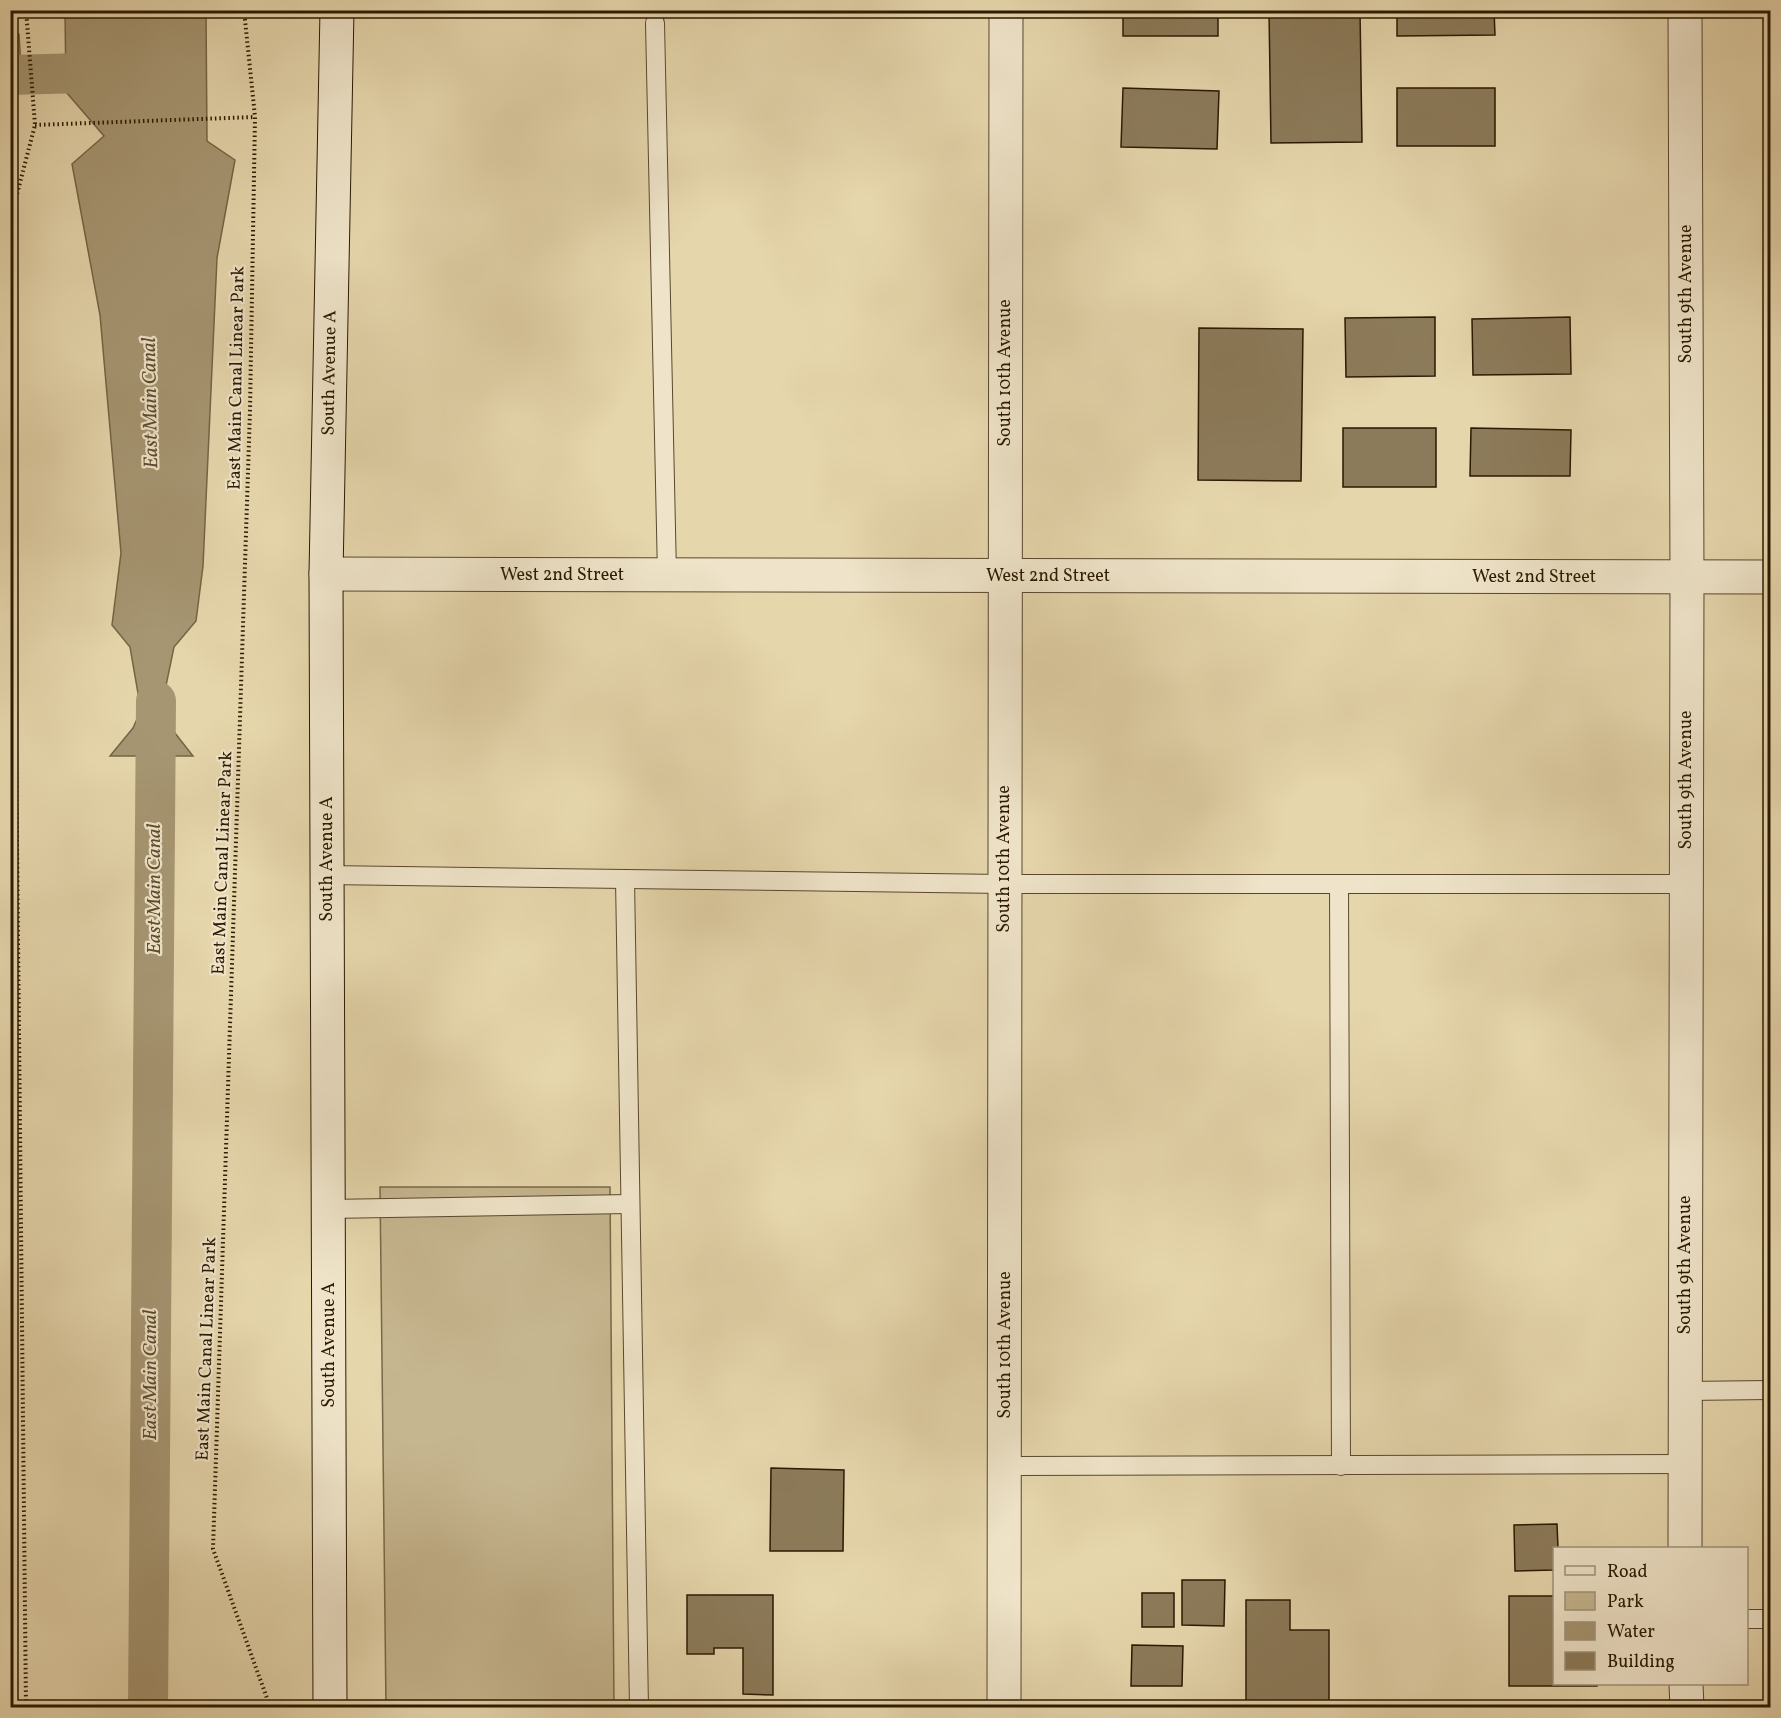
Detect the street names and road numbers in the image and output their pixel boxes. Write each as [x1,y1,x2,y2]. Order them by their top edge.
street label: South 9th Avenue [1674,224,1699,364]
street label: East Main Canal Linear Park [223,266,251,490]
street label: South 10th Avenue [993,299,1018,447]
street label: South Avenue A [316,310,344,436]
street label: West 2nd Street [500,563,624,588]
street label: West 2nd Street [986,564,1110,589]
street label: West 2nd Street [1472,565,1596,590]
street label: South 9th Avenue [1674,710,1699,850]
street label: East Main Canal Linear Park [207,750,239,975]
street label: South 10th Avenue [992,785,1017,933]
street label: South Avenue A [315,796,340,922]
street label: South 9th Avenue [1673,1195,1698,1335]
street label: East Main Canal Linear Park [191,1236,223,1461]
street label: South 10th Avenue [993,1271,1018,1419]
street label: South Avenue A [317,1282,342,1408]

